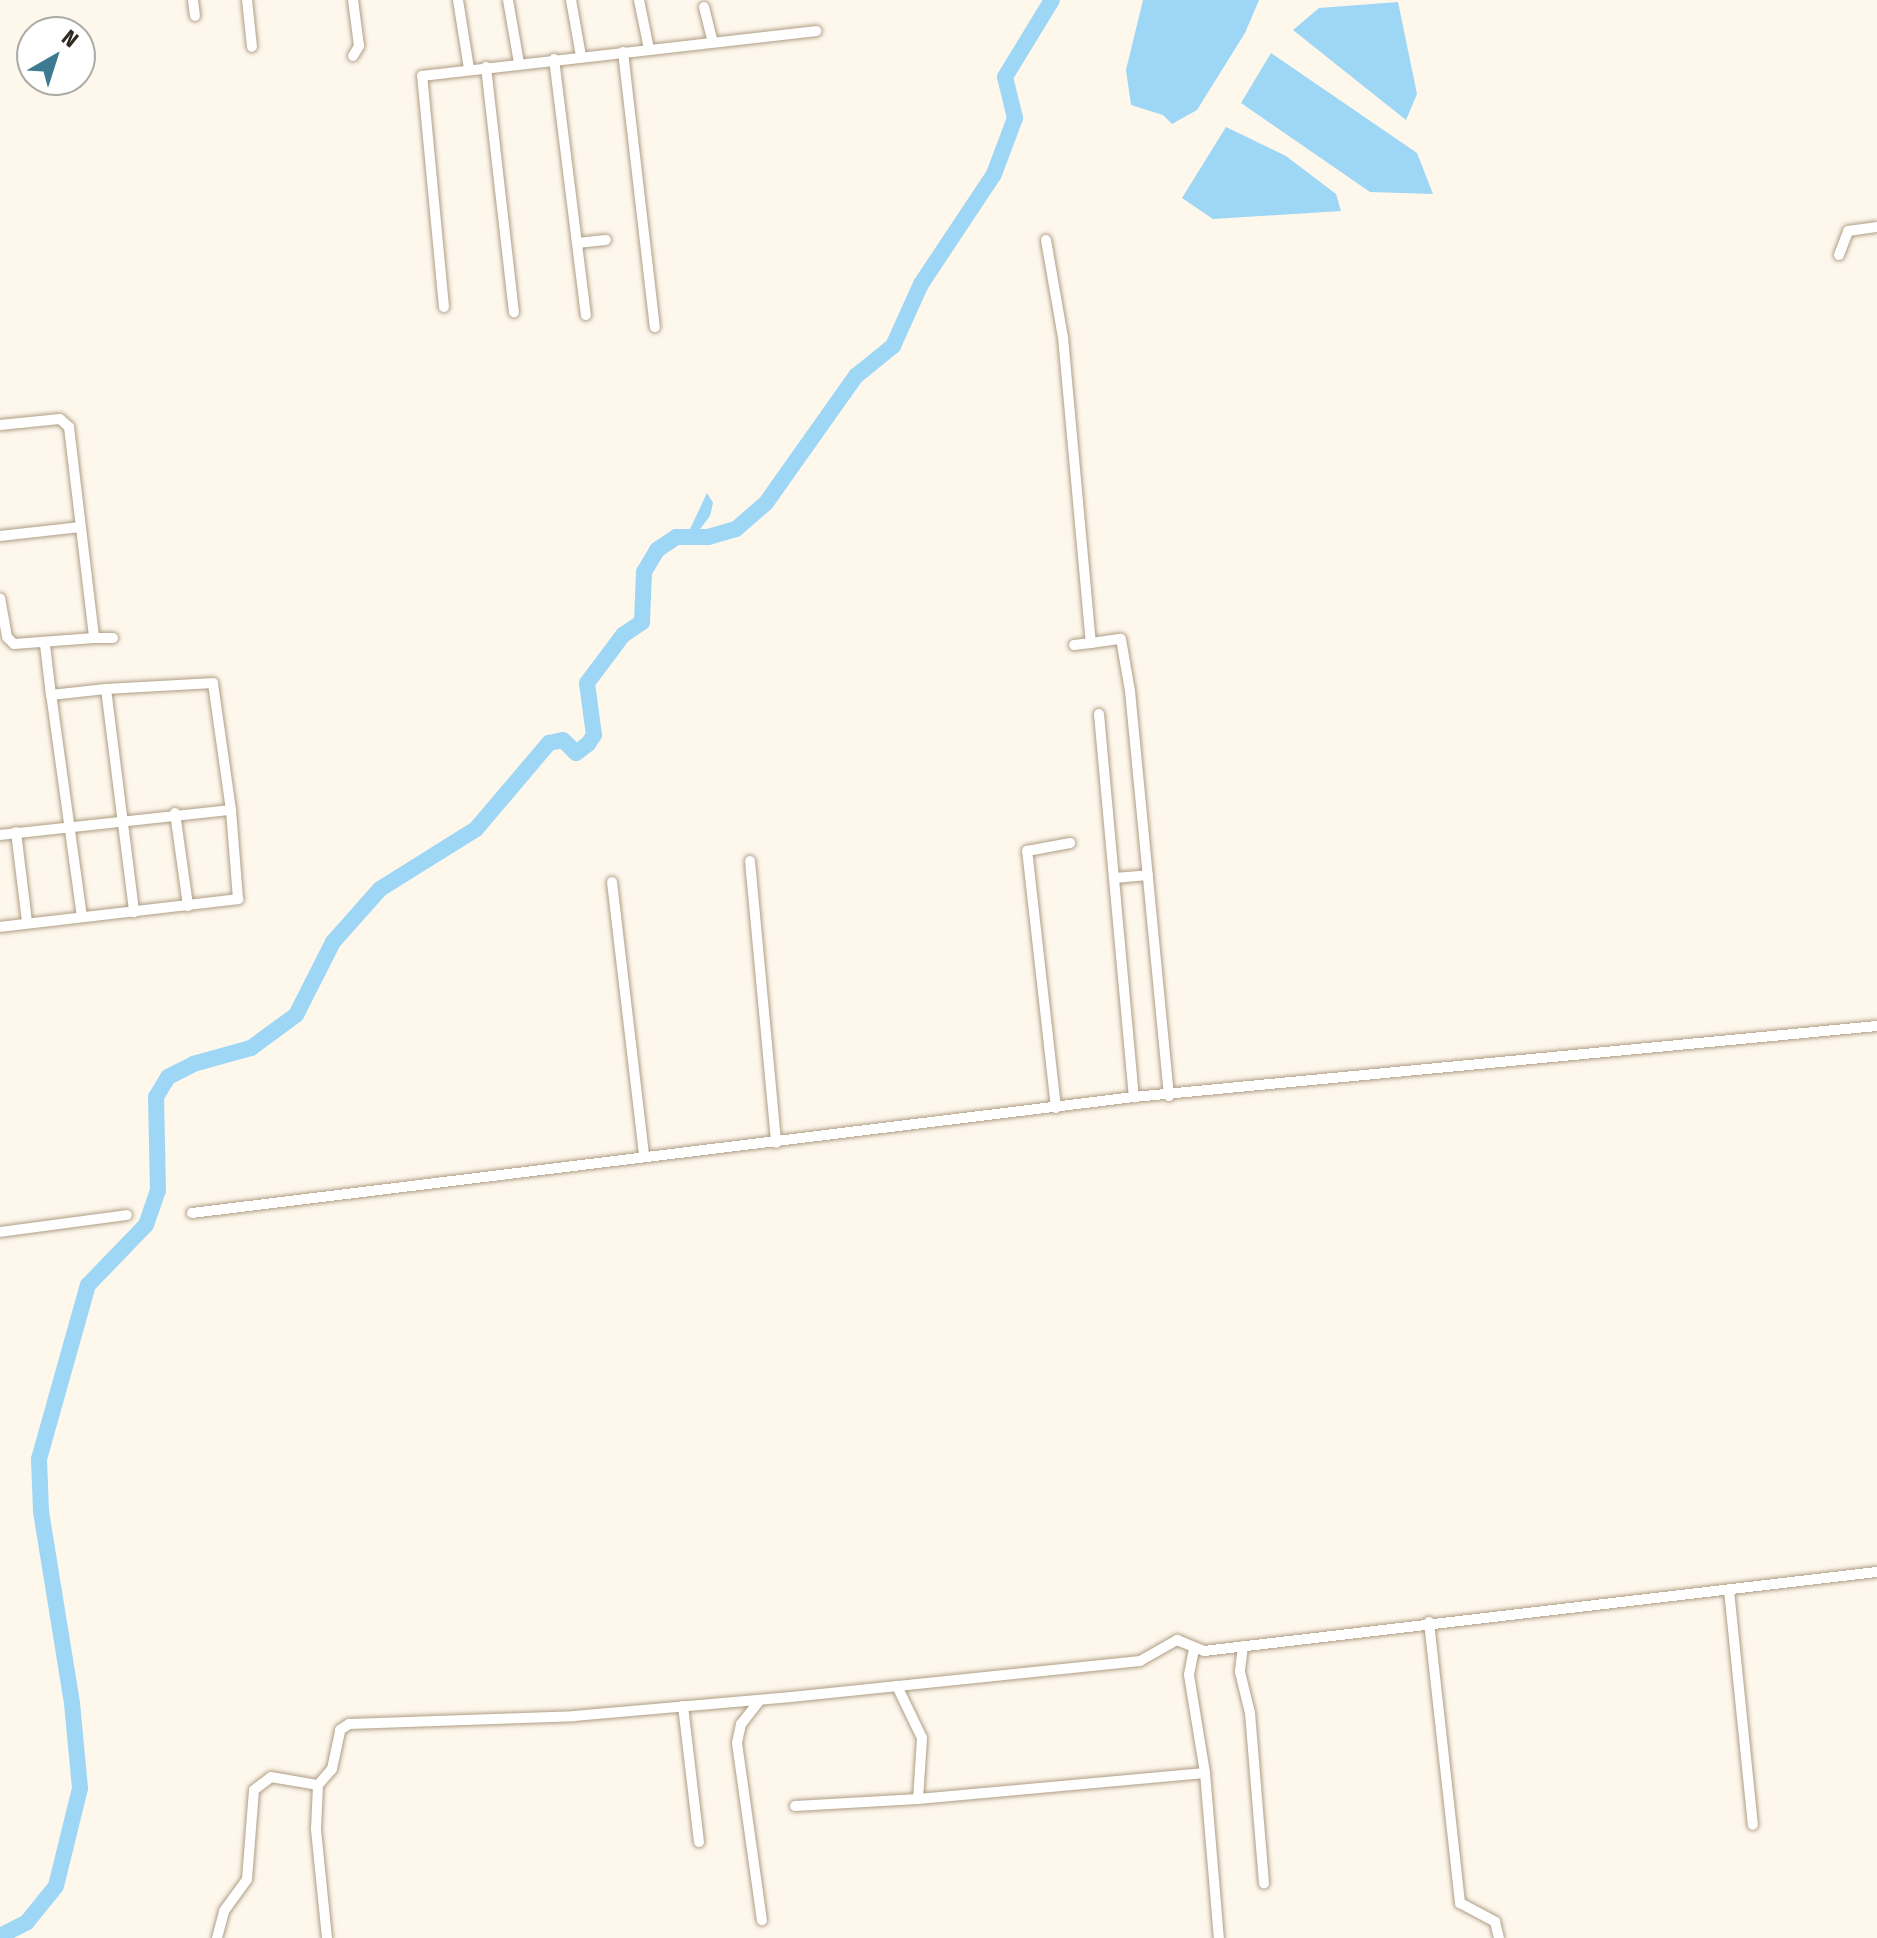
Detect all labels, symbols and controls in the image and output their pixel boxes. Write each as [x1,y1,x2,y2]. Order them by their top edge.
north arrow [16,16,96,96]
text: N [57,24,84,53]

